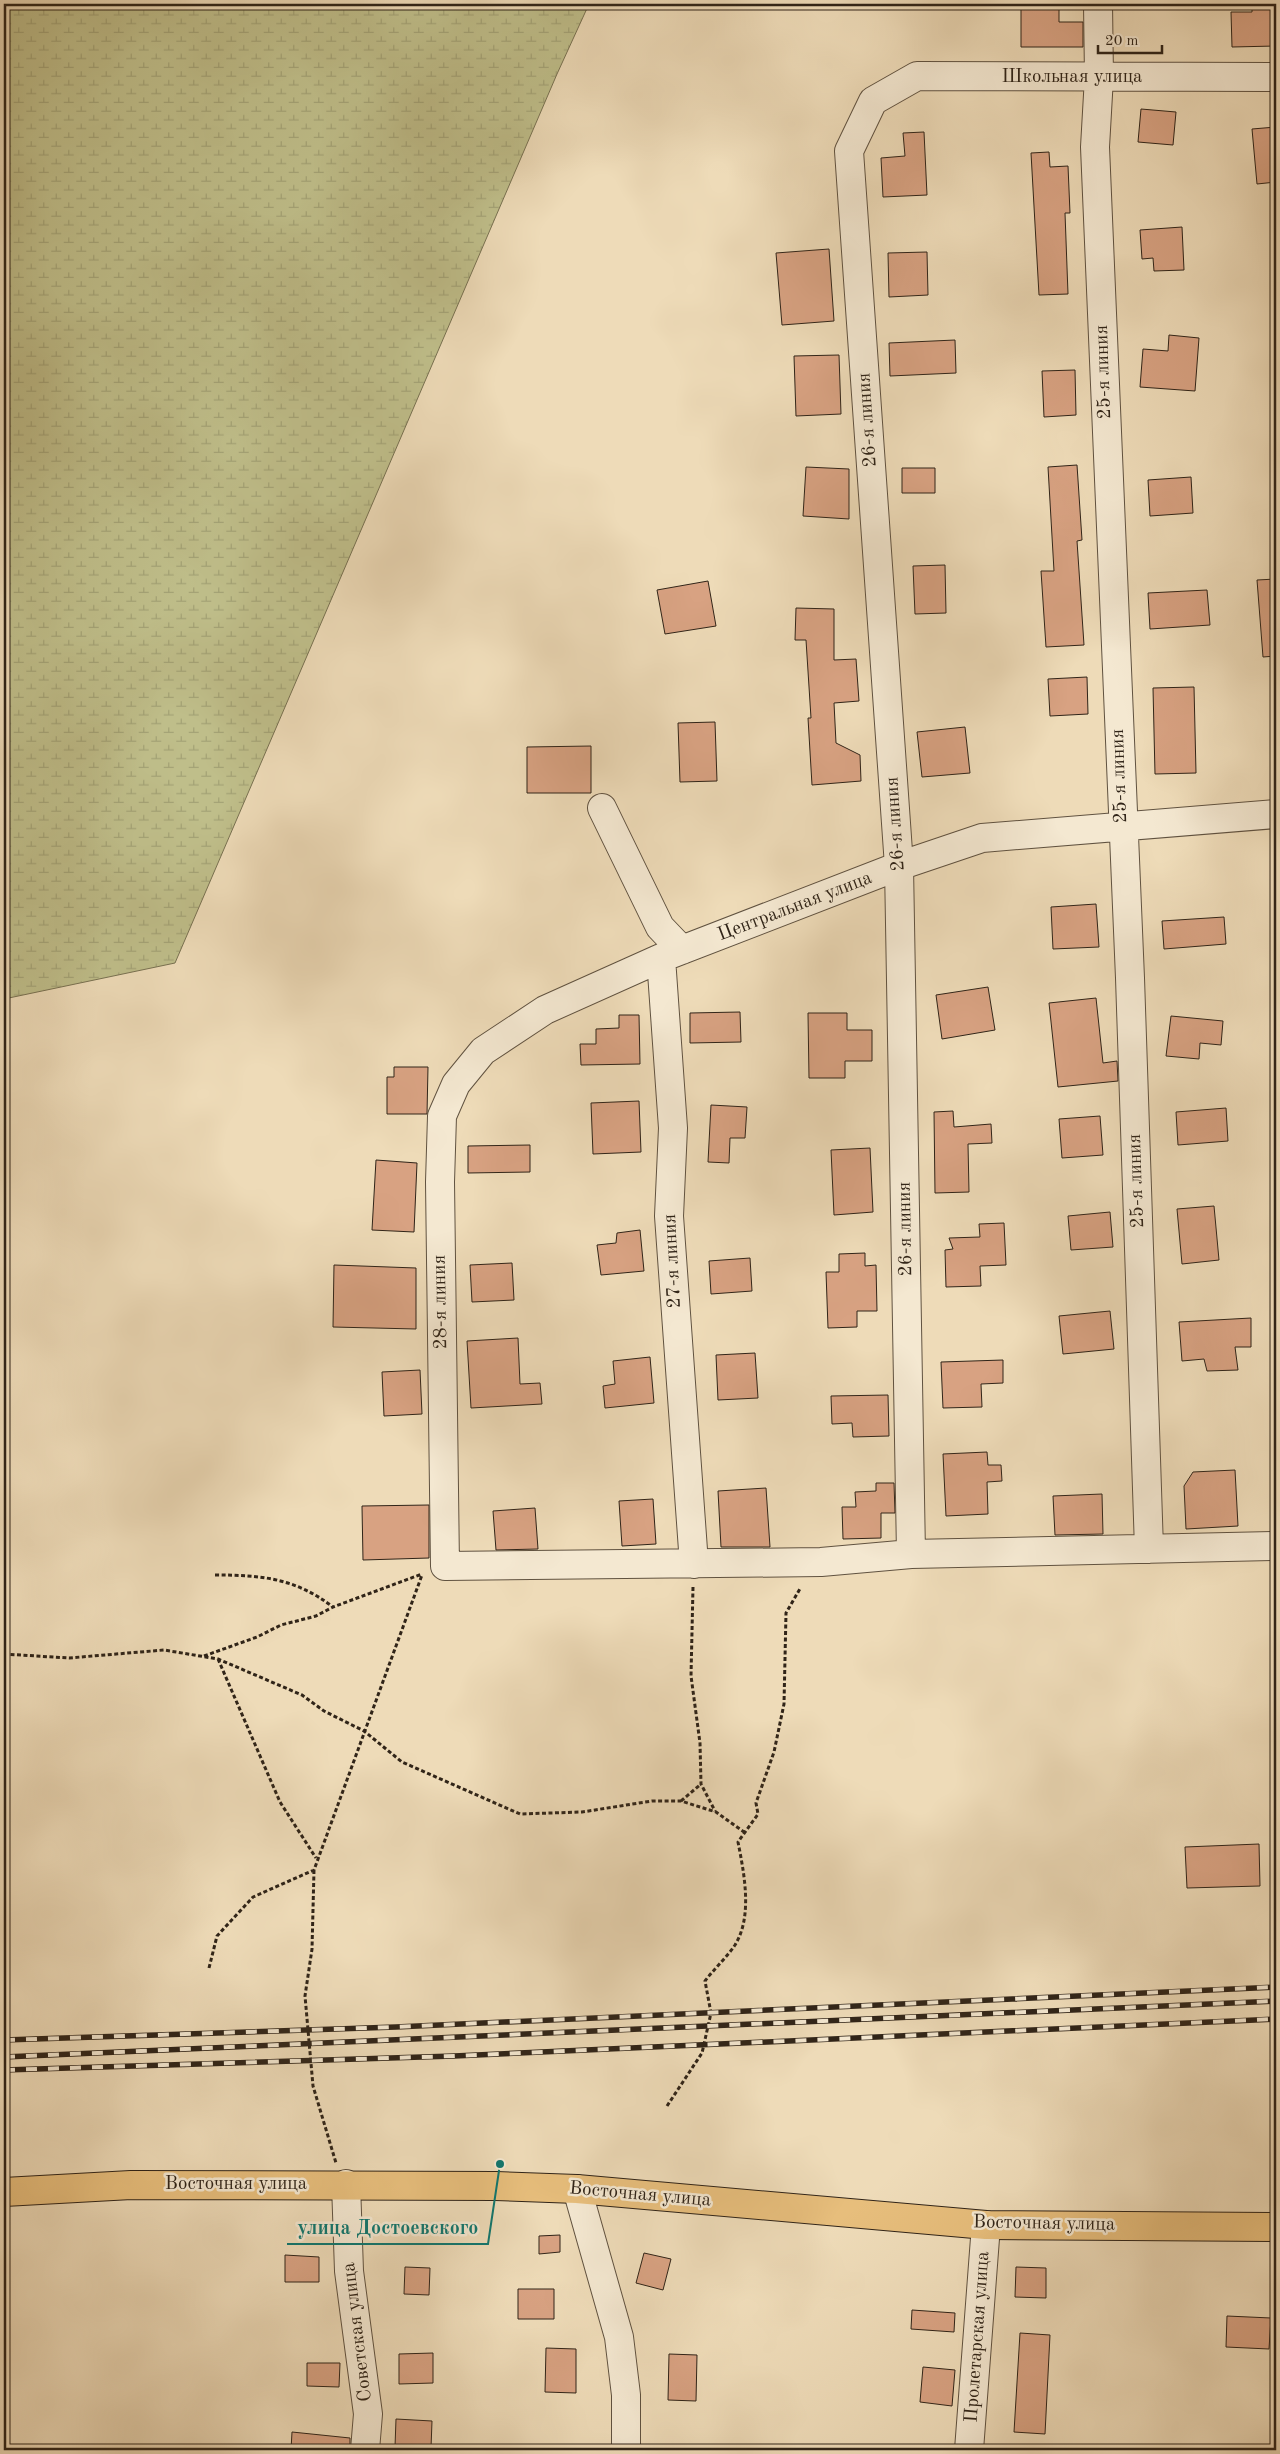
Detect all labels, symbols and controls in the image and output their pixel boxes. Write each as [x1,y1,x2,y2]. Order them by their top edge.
scale bar [1098,22,1161,54]
text: 20 m [1105,34,1139,49]
street label: Школьная улица [1002,68,1143,87]
street label: 25-я линия [1093,324,1115,420]
street label: 26-я линия [855,372,881,468]
street label: 25-я линия [1109,728,1131,824]
street label: 26-я линия [883,776,909,872]
street label: Центральная улица [715,869,875,945]
street label: 25-я линия [1126,1133,1148,1229]
street label: 26-я линия [896,1181,916,1276]
street label: 27-я линия [661,1213,685,1309]
street label: 28-я линия [431,1254,451,1349]
street label: Восточная улица [165,2175,308,2194]
street label: Восточная улица [568,2179,712,2211]
callout: улица Достоевского [287,2209,488,2244]
street label: Восточная улица [973,2213,1116,2235]
text: улица Достоевского [298,2219,478,2239]
street label: Пролетарская улица [963,2250,994,2423]
street label: Советская улица [340,2261,376,2403]

